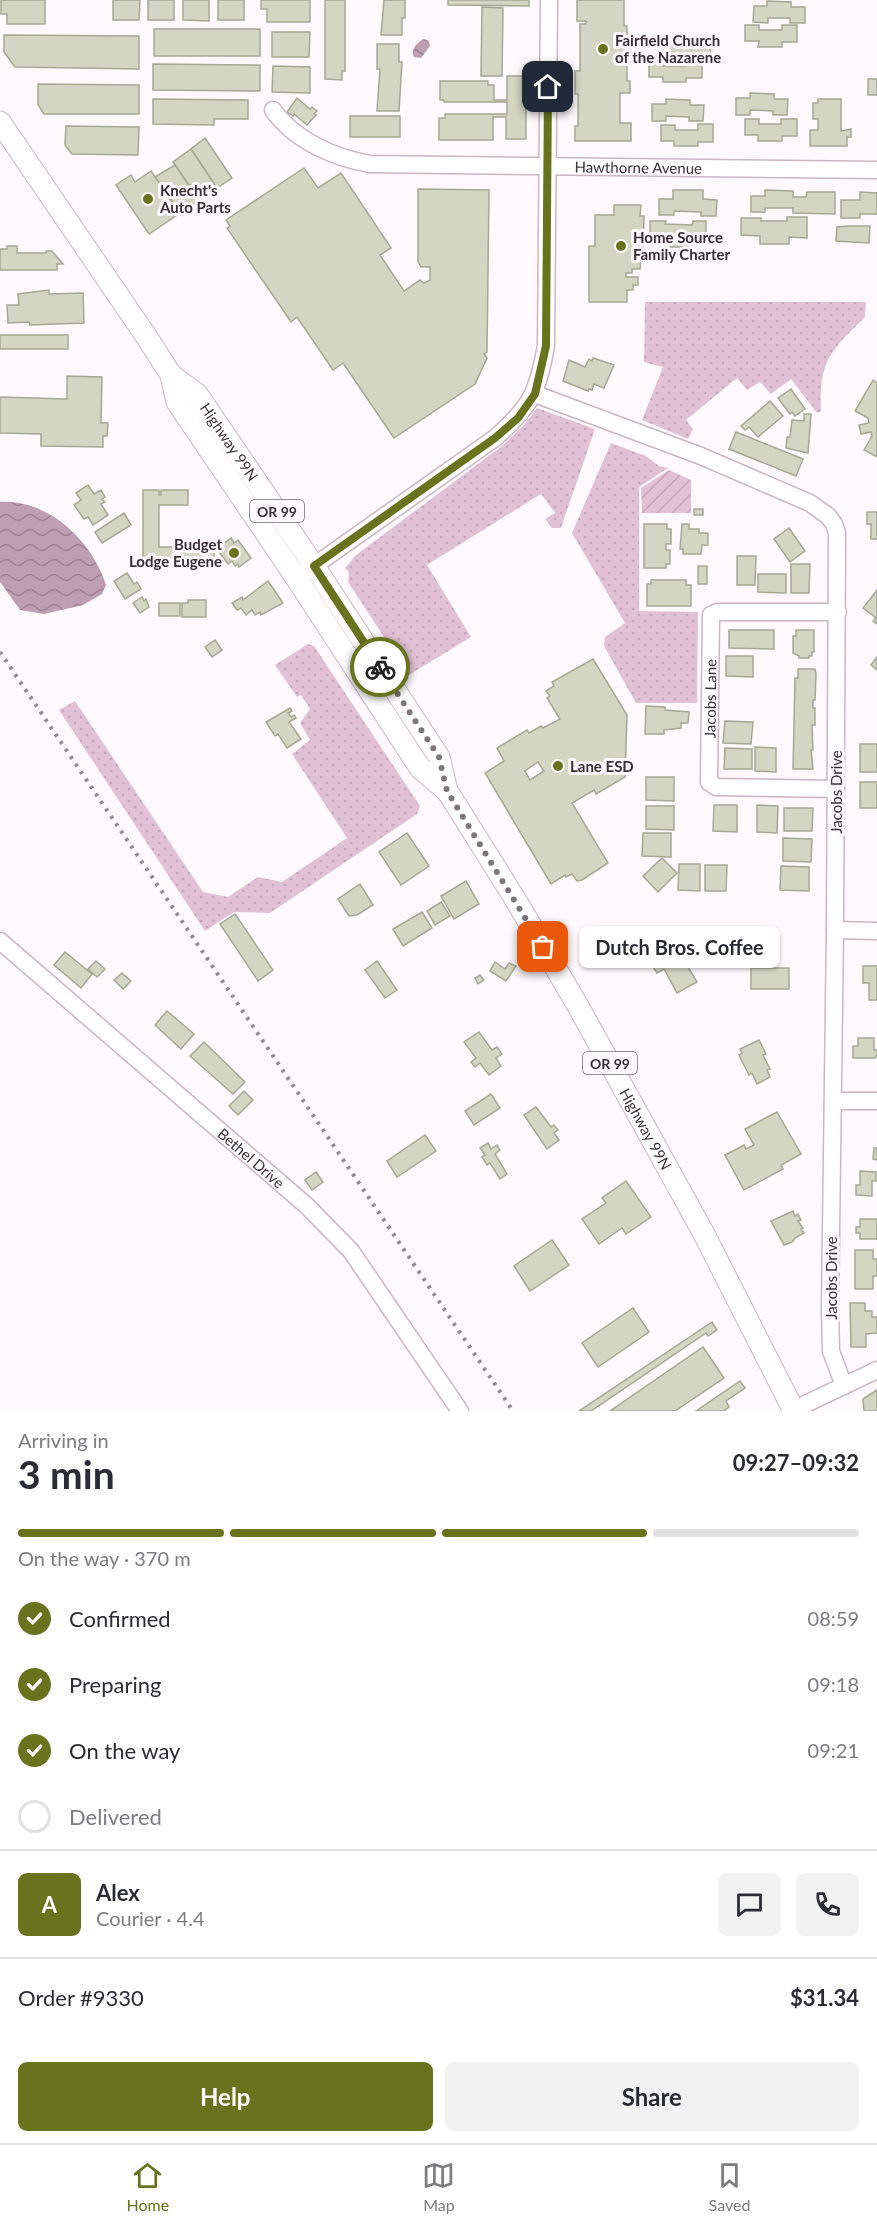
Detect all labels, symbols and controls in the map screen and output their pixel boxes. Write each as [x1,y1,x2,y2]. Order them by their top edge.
place label: Fairfield Church of the Nazarene [615,31,721,66]
marker: Fairfield Church of the Nazarene [596,42,610,56]
pin [522,61,573,112]
icon: home [531,70,564,103]
street label: Hawthorne Avenue [574,157,702,177]
place label: Knecht's Auto Parts [159,181,231,216]
marker: Knecht's Auto Parts [141,192,155,206]
place label: Home Source Family Charter [633,228,730,263]
marker: Home Source Family Charter [614,239,628,253]
street label: Highway 99N [197,399,262,484]
road number: OR 99 [250,500,304,522]
place label: Budget Lodge Eugene [129,535,222,570]
marker: Budget Lodge Eugene [227,546,241,560]
courier [350,637,410,697]
icon: bike [364,651,397,684]
street label: Jacobs Lane [701,659,719,738]
street label: Jacobs Drive [827,750,845,834]
place label: Lane ESD [570,757,634,775]
marker: Lane ESD [551,759,565,773]
pin [517,921,568,972]
callout: Dutch Bros. Coffee [579,926,780,968]
icon: bag [526,930,559,963]
text: Dutch Bros. Coffee [595,935,764,959]
road number: OR 99 [583,1052,637,1074]
street label: Highway 99N [616,1085,676,1173]
street label: Bethel Drive [214,1124,288,1192]
street label: Jacobs Drive [822,1236,840,1320]
text: Arriving in [18,1428,109,1452]
text: 09:27–09:32 [733,1449,859,1476]
text: 3 min [18,1451,115,1497]
text: On the way · 370 m [18,1546,191,1570]
icon: check [18,1602,51,1635]
text: Confirmed [69,1605,171,1632]
text: 08:59 [808,1606,859,1630]
icon: check [18,1668,51,1701]
text: Preparing [69,1671,161,1698]
text: 09:18 [808,1672,859,1696]
icon: check [18,1734,51,1767]
text: On the way [69,1737,180,1764]
text: 09:21 [808,1738,859,1762]
text: Delivered [69,1803,162,1830]
button: chat [718,1873,781,1936]
button: phone [796,1873,859,1936]
text: Alex [96,1879,140,1906]
text: A [42,1891,57,1918]
text: Courier · 4.4 [96,1906,205,1930]
text: Order #9330 [18,1984,144,2011]
text: $31.34 [790,1984,859,2011]
button: Help [18,2062,433,2131]
button: Share [445,2062,859,2131]
tab: Home [127,2159,169,2214]
tab: Map [422,2159,455,2214]
tab: Saved [709,2159,750,2214]

